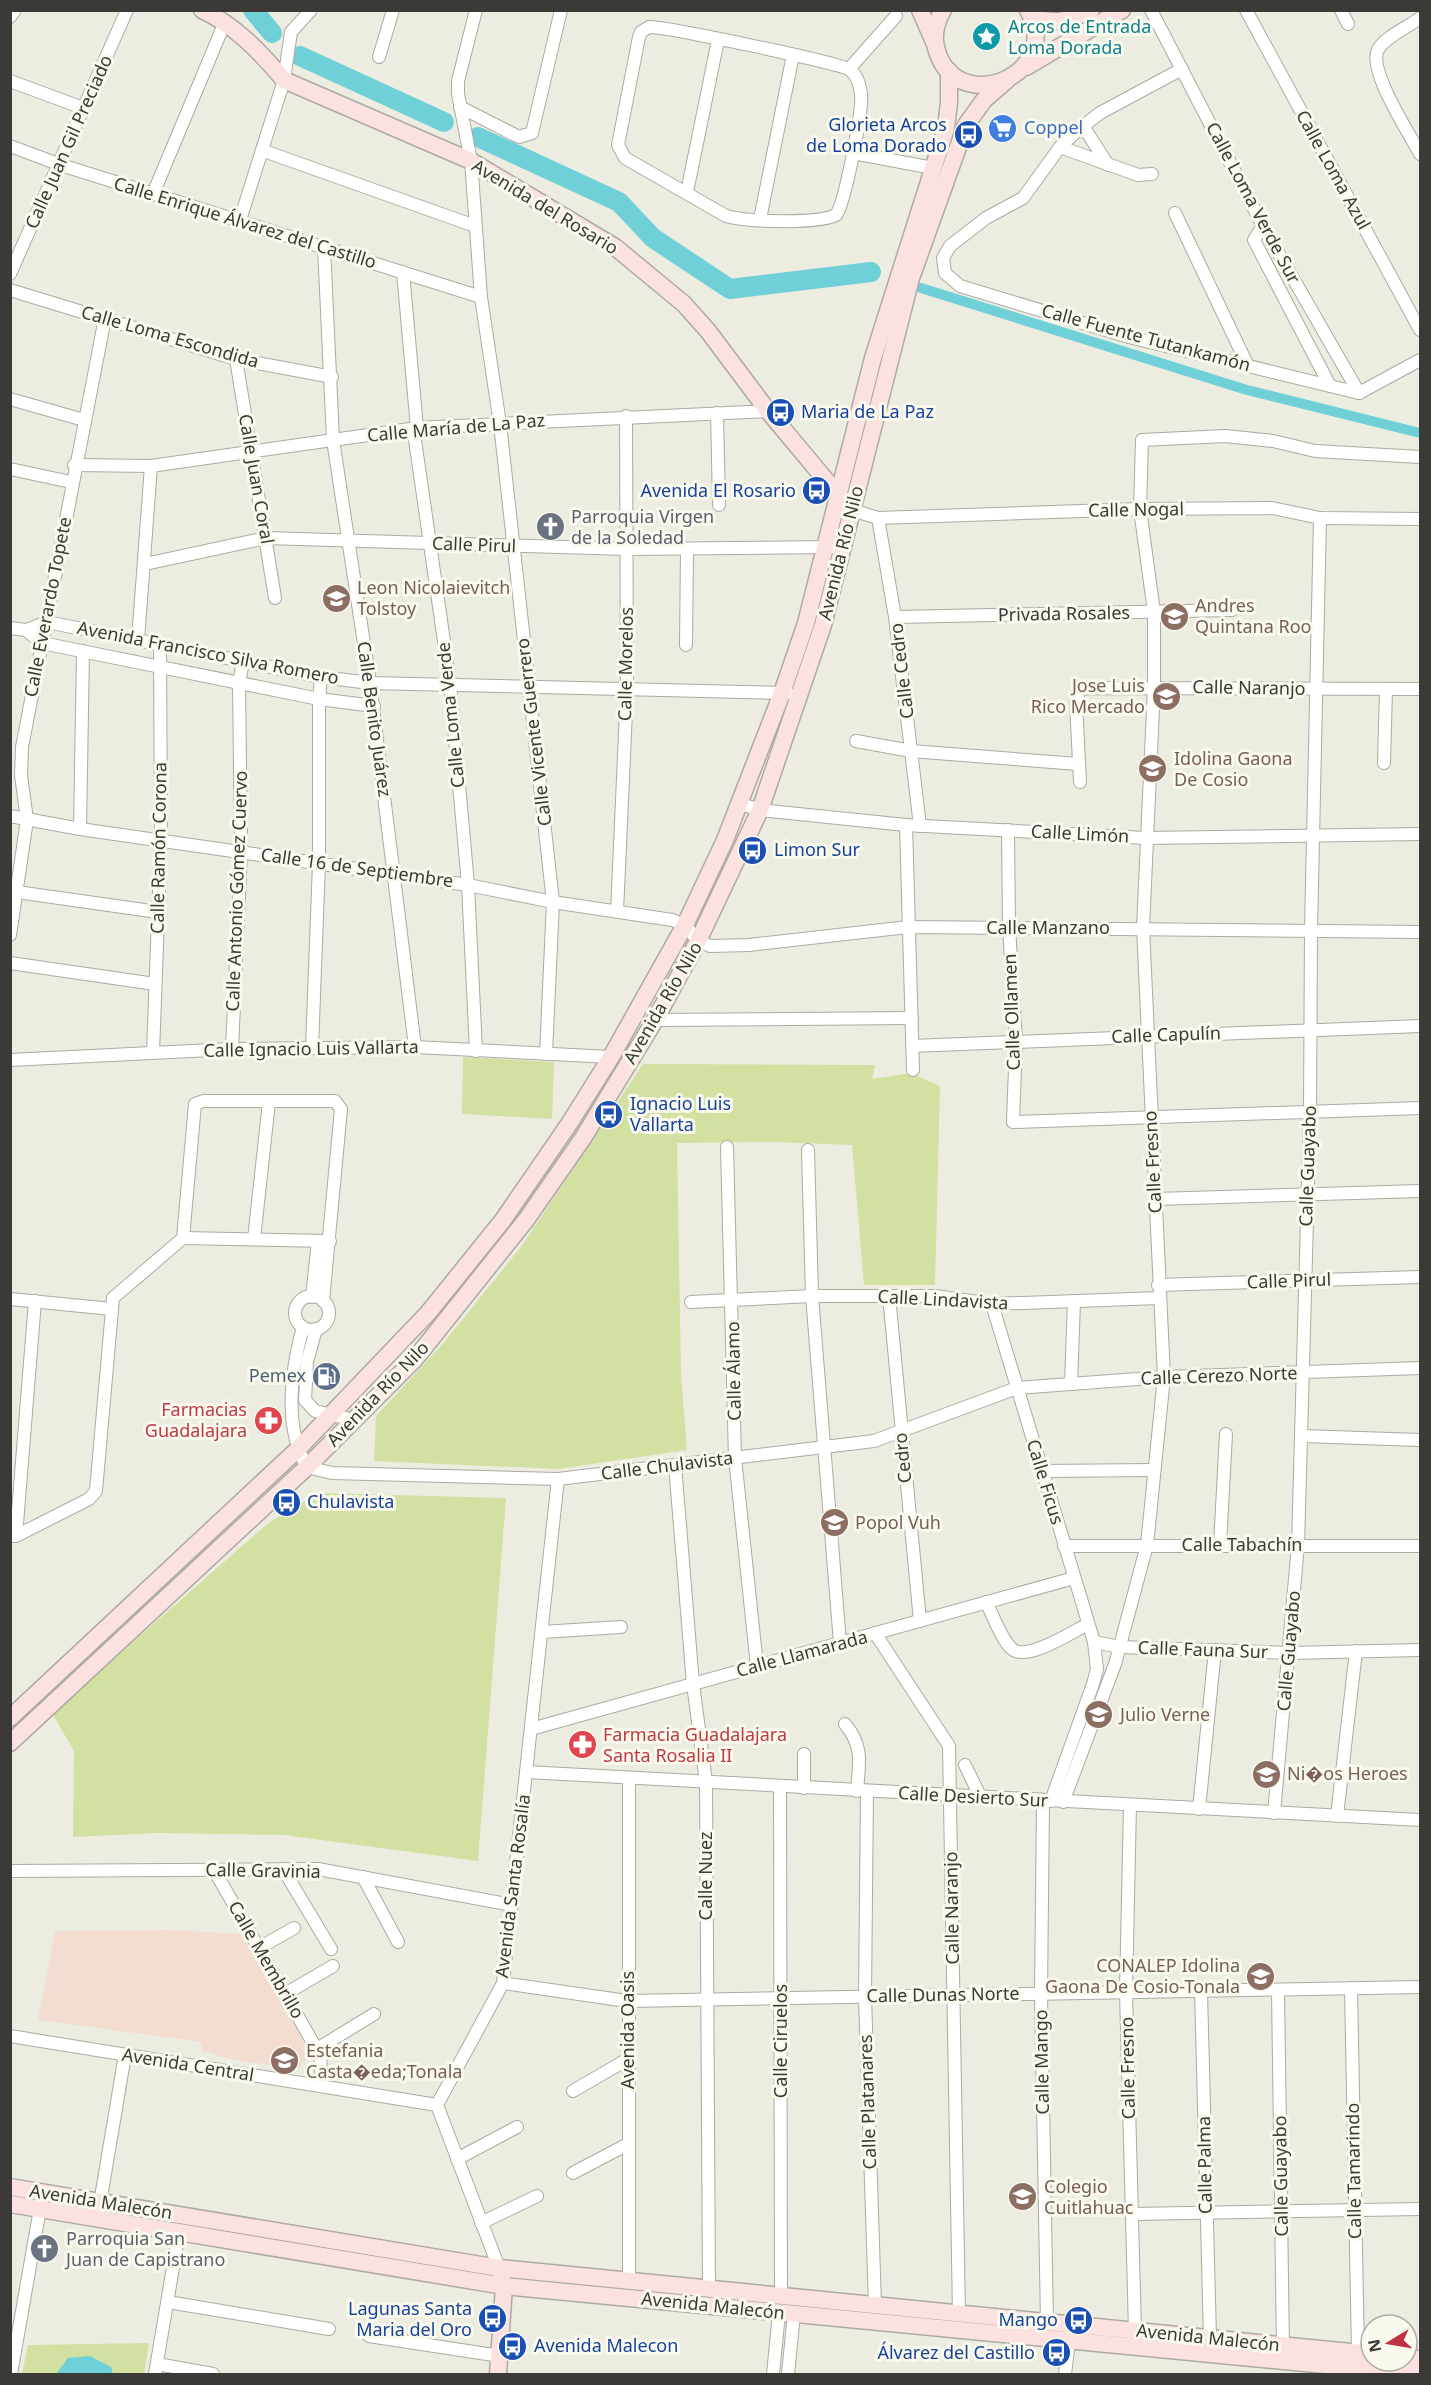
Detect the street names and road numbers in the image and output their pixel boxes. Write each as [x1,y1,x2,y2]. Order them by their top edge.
street label: Calle Juan Gil Preciado [19,51,117,232]
street label: Calle Loma Azul [1291,105,1377,234]
street label: Calle Loma Verde Sur [1201,118,1307,288]
street label: Avenida del Rosario [468,153,623,259]
street label: Calle Enrique Álvarez del Castillo [111,171,380,273]
street label: Calle Fuente Tutankamón [1039,298,1253,376]
street label: Calle Loma Escondida [79,299,262,373]
street label: Calle María de La Paz [366,407,546,447]
street label: Calle Juan Coral [234,412,280,546]
street label: Avenida Río Nilo [812,483,868,622]
street label: Calle Nogal [1088,496,1184,522]
street label: Calle Everardo Topete [18,515,76,699]
street label: Calle Pirul [431,531,517,557]
street label: Privada Rosales [998,600,1130,626]
street label: Calle Morelos [612,607,638,721]
street label: Avenida Francisco Silva Romero [75,615,341,689]
street label: Calle Cedro [883,622,919,720]
street label: Calle Vicente Guerrero [510,637,556,828]
street label: Calle Benito Juárez [352,639,398,798]
street label: Calle Loma Verde [430,641,470,789]
street label: Calle Naranjo [1192,674,1306,700]
street label: Calle Ramón Corona [145,762,171,934]
street label: Calle Antonio Gómez Cuervo [220,770,252,1012]
street label: Calle Limón [1030,818,1130,848]
street label: Calle 16 de Septiembre [259,842,455,892]
street label: Calle Manzano [986,915,1110,939]
street label: Avenida Río Nilo [617,937,707,1068]
street label: Calle Ollamen [997,953,1025,1071]
street label: Calle Capulín [1111,1020,1221,1048]
street label: Calle Ignacio Luis Vallarta [203,1034,419,1062]
street label: Calle Guayabo [1293,1105,1321,1227]
street label: Calle Fresno [1137,1110,1167,1214]
street label: Calle Pirul [1246,1267,1332,1293]
street label: Calle Lindavista [877,1284,1009,1314]
street label: Calle Álamo [720,1321,746,1421]
street label: Avenida Río Nilo [321,1335,434,1451]
street label: Calle Cerezo Norte [1140,1360,1298,1390]
street label: Cedro [887,1432,917,1485]
street label: Calle Ficus [1022,1436,1070,1527]
street label: Calle Chulavista [599,1445,734,1485]
street label: Calle Tabachín [1182,1532,1302,1556]
street label: Calle Guayabo [1271,1590,1305,1712]
street label: Calle Llamarada [733,1624,870,1682]
street label: Calle Fauna Sur [1137,1635,1269,1663]
street label: Calle Desierto Sur [897,1780,1049,1812]
street label: Avenida Santa Rosalía [489,1793,535,1979]
street label: Calle Nuez [693,1832,717,1920]
street label: Calle Naranjo [938,1851,964,1965]
street label: Calle Gravinia [205,1857,321,1883]
street label: Calle Membrillo [223,1896,310,2023]
street label: Avenida Oasis [615,1971,639,2089]
street label: Calle Dunas Norte [866,1981,1020,2007]
street label: Calle Ciruelos [768,1984,792,2098]
street label: Calle Mango [1028,2009,1054,2115]
street label: Calle Fresno [1114,2016,1140,2120]
street label: Calle Platanares [853,2034,881,2170]
street label: Avenida Central [120,2042,256,2086]
street label: Calle Tamarindo [1340,2103,1366,2239]
street label: Calle Guayabo [1267,2115,1293,2237]
street label: Calle Palma [1191,2116,1217,2214]
street label: Avenida Malecón [28,2178,174,2224]
street label: Avenida Malecón [640,2286,786,2324]
street label: Avenida Malecón [1135,2318,1281,2356]

